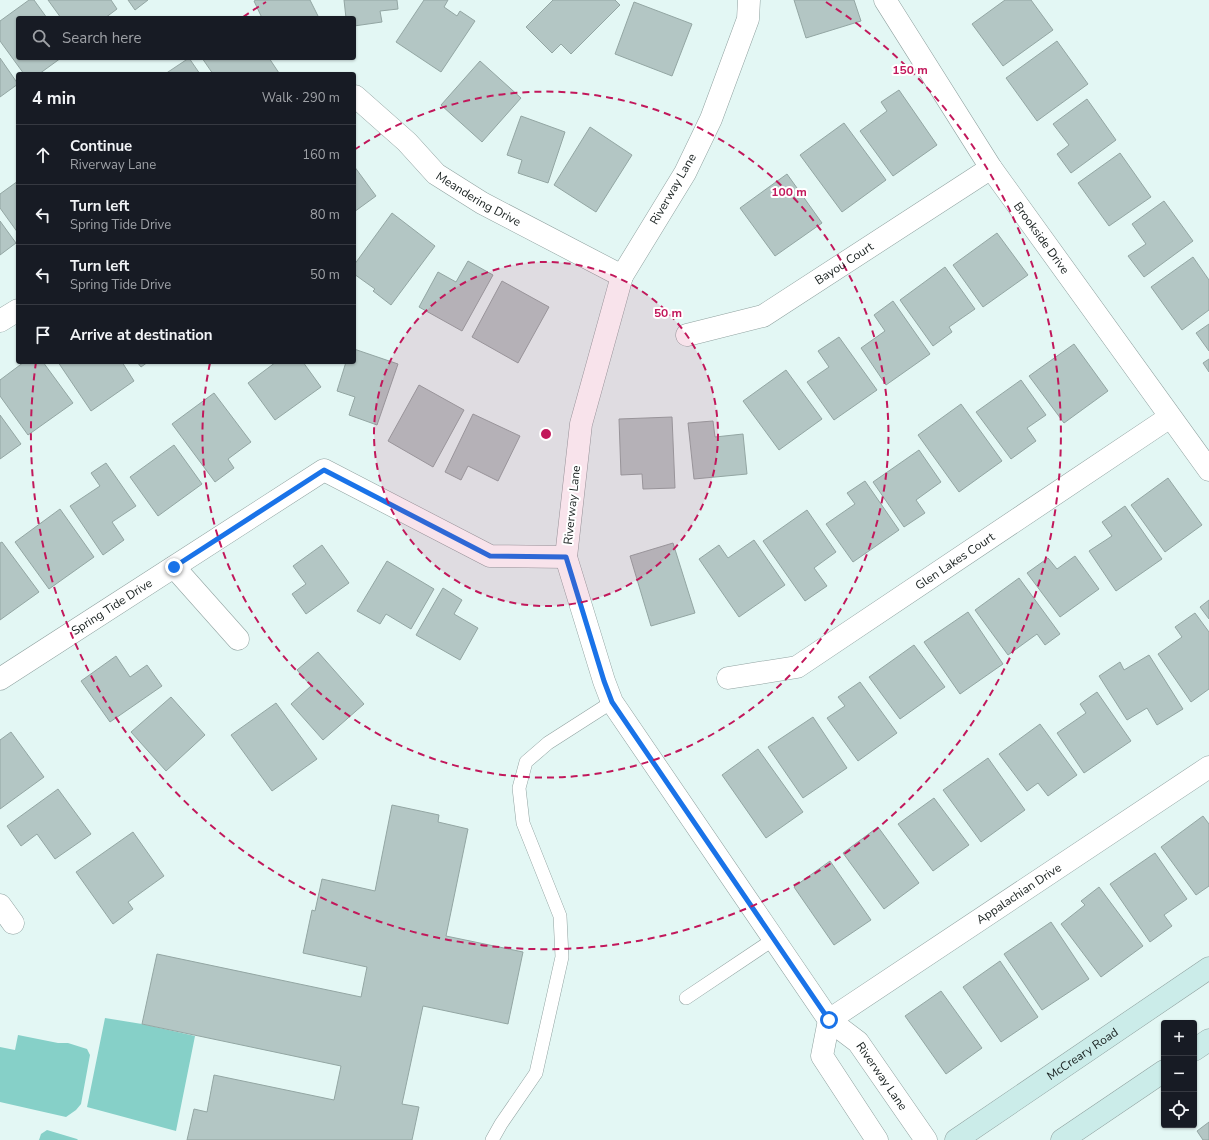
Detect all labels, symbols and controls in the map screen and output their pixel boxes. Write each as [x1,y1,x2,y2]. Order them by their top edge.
search box [16,16,356,60]
icon: search [30,27,52,49]
text: Search here [62,28,142,48]
text: 150 m [892,62,928,78]
text: 4 min [32,87,76,110]
text: Walk · 290 m [262,89,340,107]
text: Continue [70,136,132,156]
icon: ahead [32,144,54,166]
text: 160 m [302,146,340,164]
street label: Riverway Lane [646,151,700,227]
text: Riverway Lane [70,156,156,174]
street label: Meandering Drive [433,168,524,230]
text: 100 m [771,184,807,200]
text: Turn left [70,196,129,216]
street label: Brookside Drive [1010,199,1073,277]
icon: left [32,204,54,226]
text: 80 m [310,206,340,224]
text: Spring Tide Drive [70,216,171,234]
street label: Bayou Court [812,238,877,288]
text: Turn left [70,256,129,276]
icon: left [32,264,54,286]
text: 50 m [310,266,340,284]
text: Spring Tide Drive [70,276,171,294]
text: 50 m [654,305,682,321]
icon: arrive [32,324,54,346]
text: Arrive at destination [70,325,213,345]
centre of rings [539,427,553,441]
street label: Riverway Lane [560,465,584,545]
street label: Glen Lakes Court [912,528,998,594]
route end [165,558,183,576]
street label: Spring Tide Drive [68,575,155,639]
street label: Appalachian Drive [973,860,1064,928]
route start [820,1011,838,1029]
map controls [1161,1020,1197,1128]
button: + [1161,1020,1197,1056]
street label: McCreary Road [1044,1024,1121,1084]
street label: Riverway Lane [852,1039,911,1114]
button: − [1161,1056,1197,1092]
button: locate [1161,1092,1197,1128]

